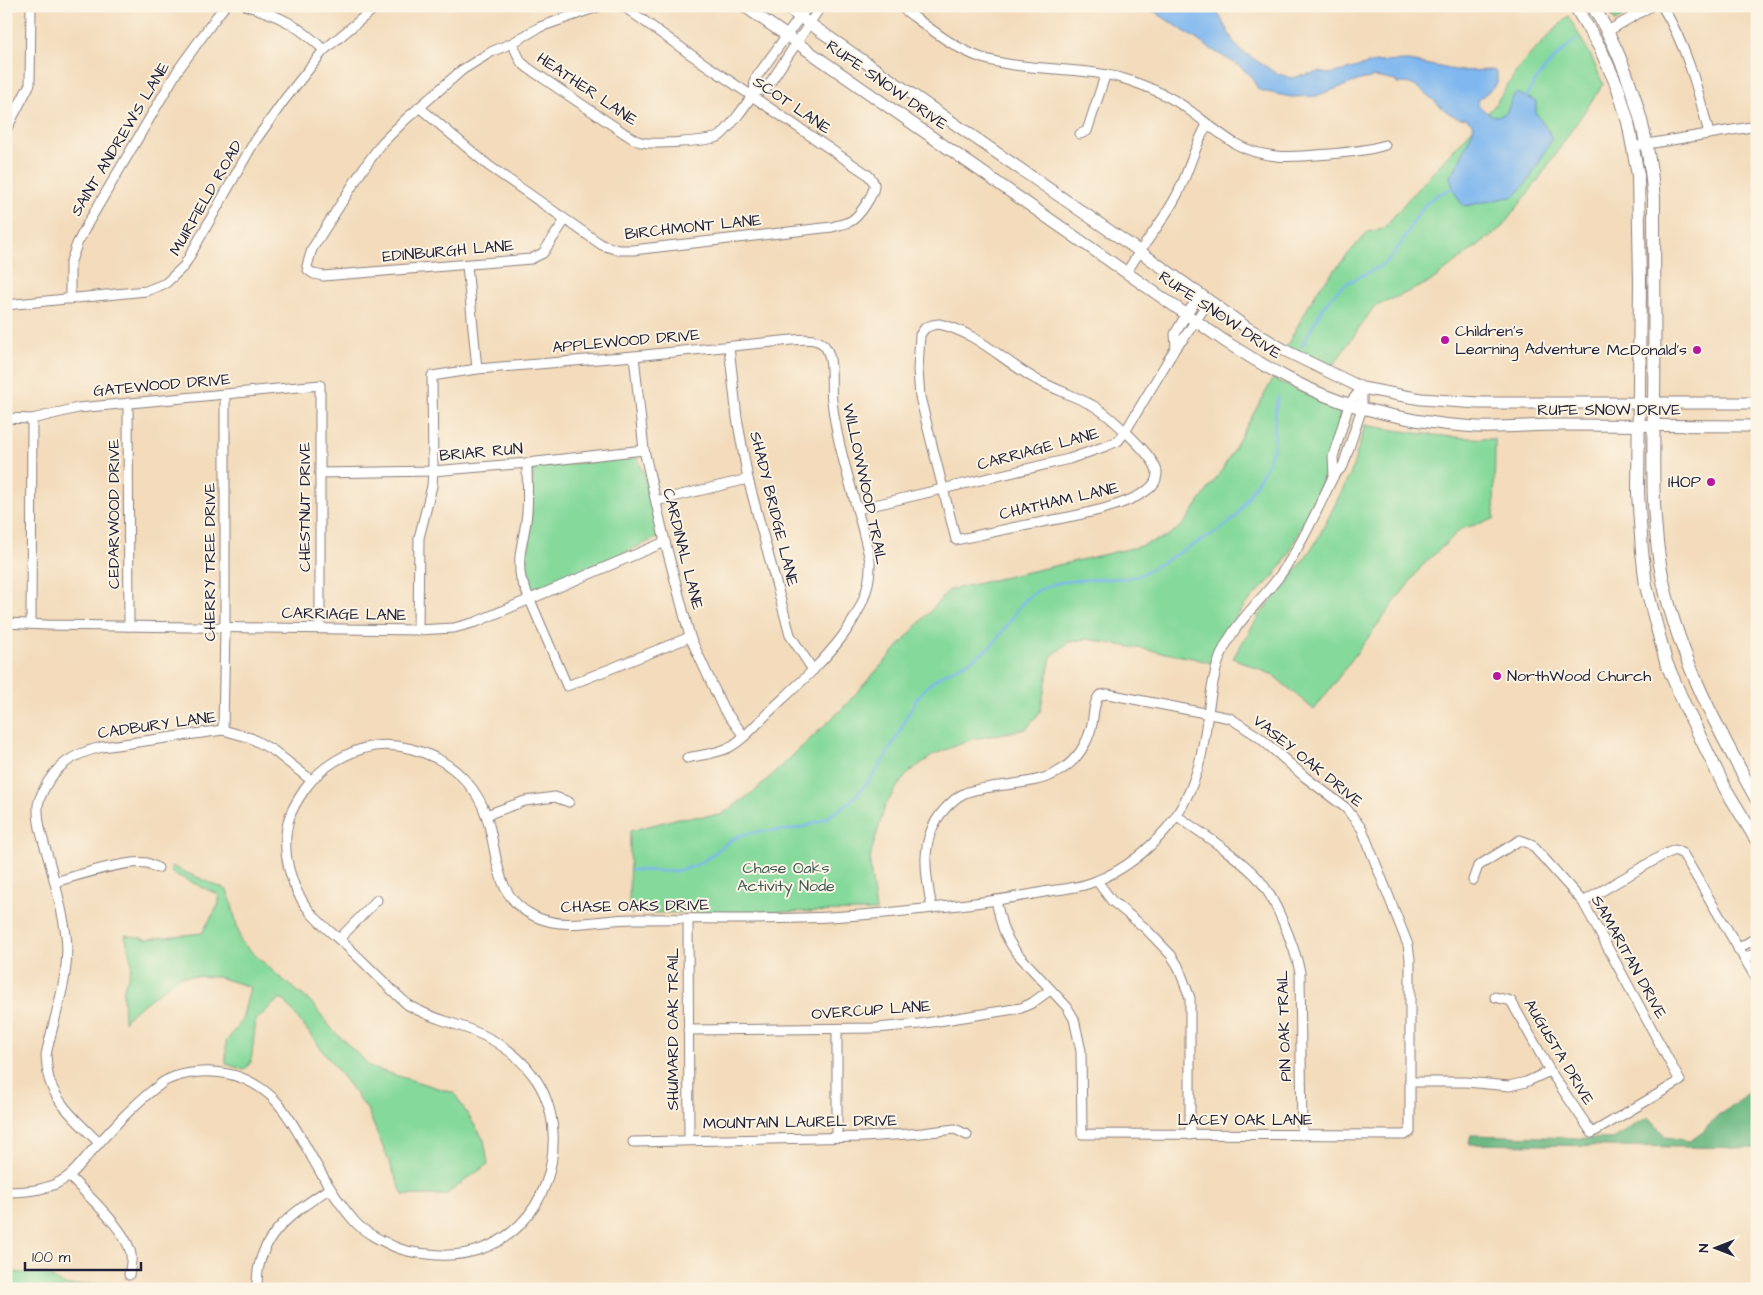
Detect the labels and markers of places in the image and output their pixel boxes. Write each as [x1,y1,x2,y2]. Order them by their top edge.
place label: Children's Learning Adventure [1455,320,1601,361]
marker: Children's Learning Adventure [1439,334,1451,346]
place label: McDonald's [1607,339,1687,361]
marker: McDonald's [1691,344,1703,356]
place label: IHOP [1668,471,1701,493]
marker: IHOP [1705,476,1717,488]
place label: NorthWood Church [1507,665,1651,687]
marker: NorthWood Church [1491,670,1503,682]

